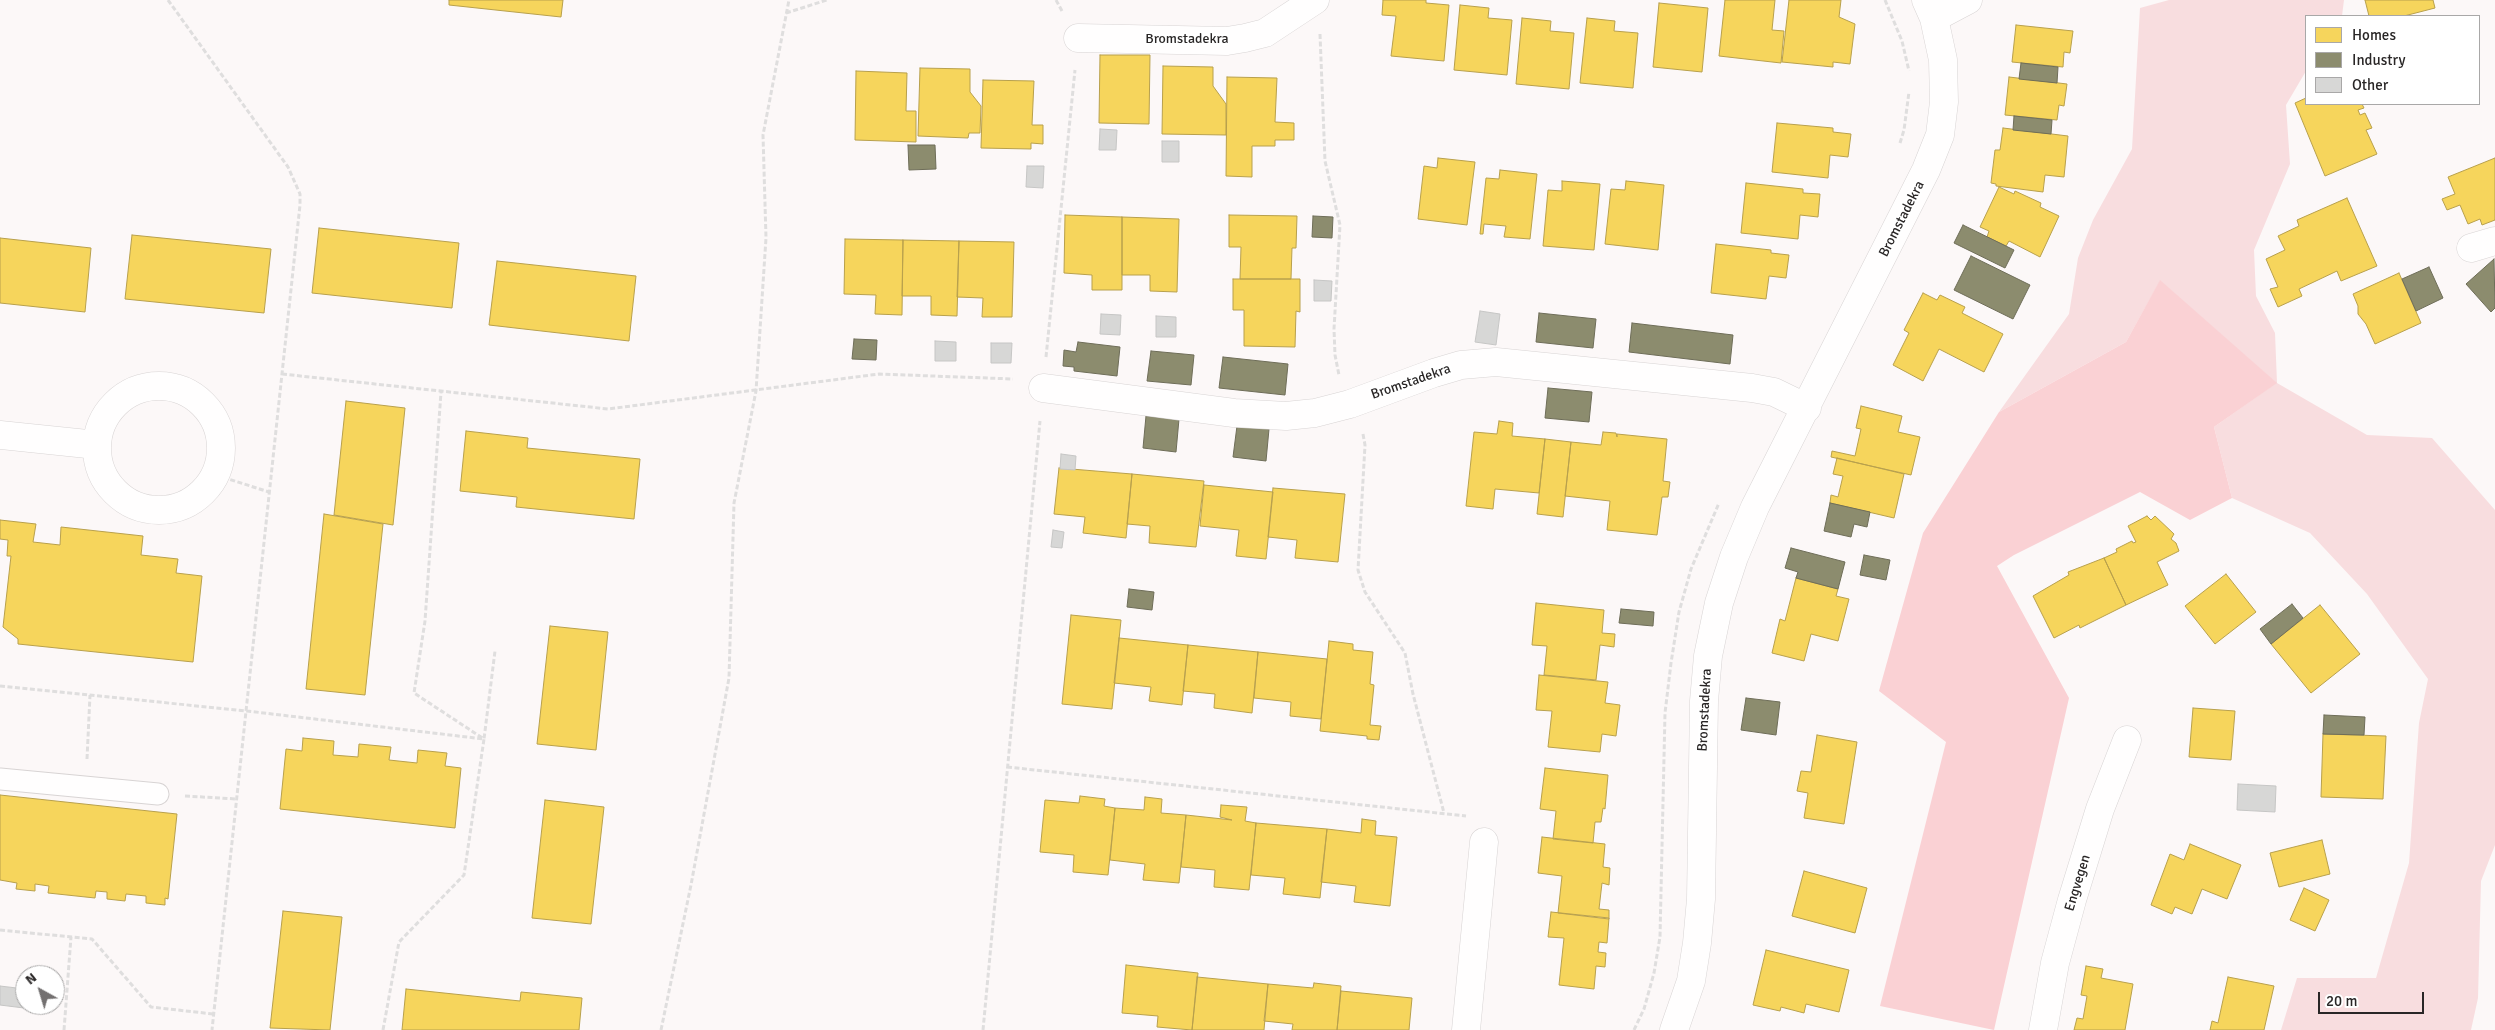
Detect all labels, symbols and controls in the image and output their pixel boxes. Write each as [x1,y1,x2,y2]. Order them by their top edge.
legend [2305,15,2480,105]
text: Homes [2352,26,2396,44]
street label: Bromstadekra [1145,31,1229,47]
text: Industry [2352,51,2405,69]
text: Other [2352,76,2388,94]
street label: Bromstadekra [1876,178,1928,260]
street label: Bromstadekra [1369,361,1453,403]
street label: Bromstadekra [1694,668,1716,752]
street label: Engvegen [2061,853,2095,913]
north arrow [15,965,65,1015]
text: N [22,969,40,988]
scale bar [2320,982,2426,1014]
text: 20 m [2326,992,2357,1010]

